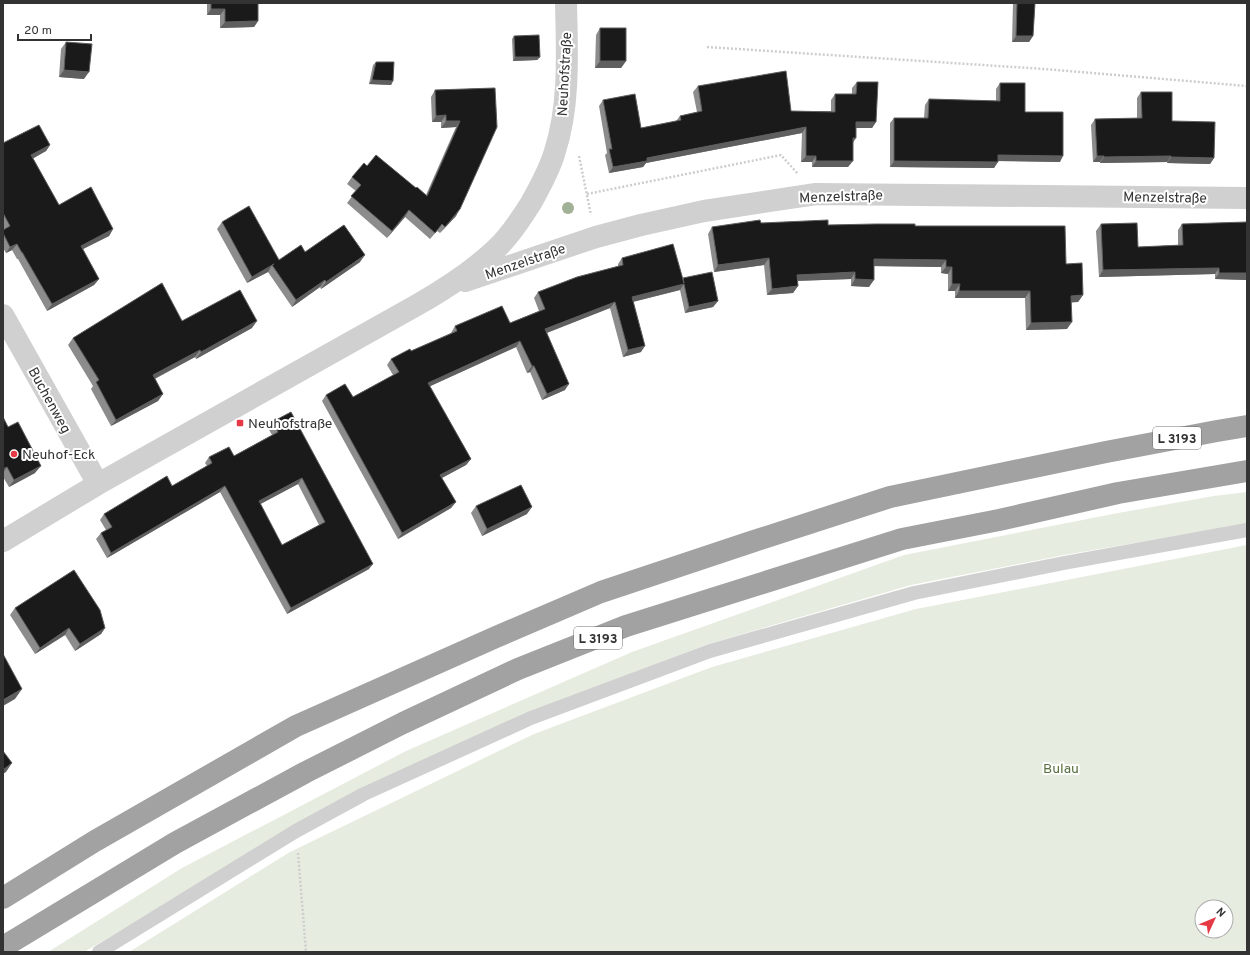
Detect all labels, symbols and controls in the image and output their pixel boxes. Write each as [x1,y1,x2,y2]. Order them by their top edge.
scale bar [18,16,91,42]
text: 20 m [24,23,52,39]
street label: Neuhofstraße [555,31,576,117]
street label: Menzelstraße [799,188,883,207]
street label: Menzelstraße [1123,189,1207,208]
street label: Menzelstraße [483,241,568,284]
street label: Buchenweg [24,365,74,437]
place label: Neuhofstraße [248,416,332,433]
marker: Neuhofstraße [235,418,245,428]
road number: L 3193 [1153,427,1201,449]
place label: Neuhof-Eck [22,447,96,464]
marker: Neuhof-Eck [9,449,19,459]
road number: L 3193 [574,627,622,649]
park label: Bulau [1043,761,1079,778]
north arrow [1194,899,1234,939]
text: N [1213,905,1228,920]

